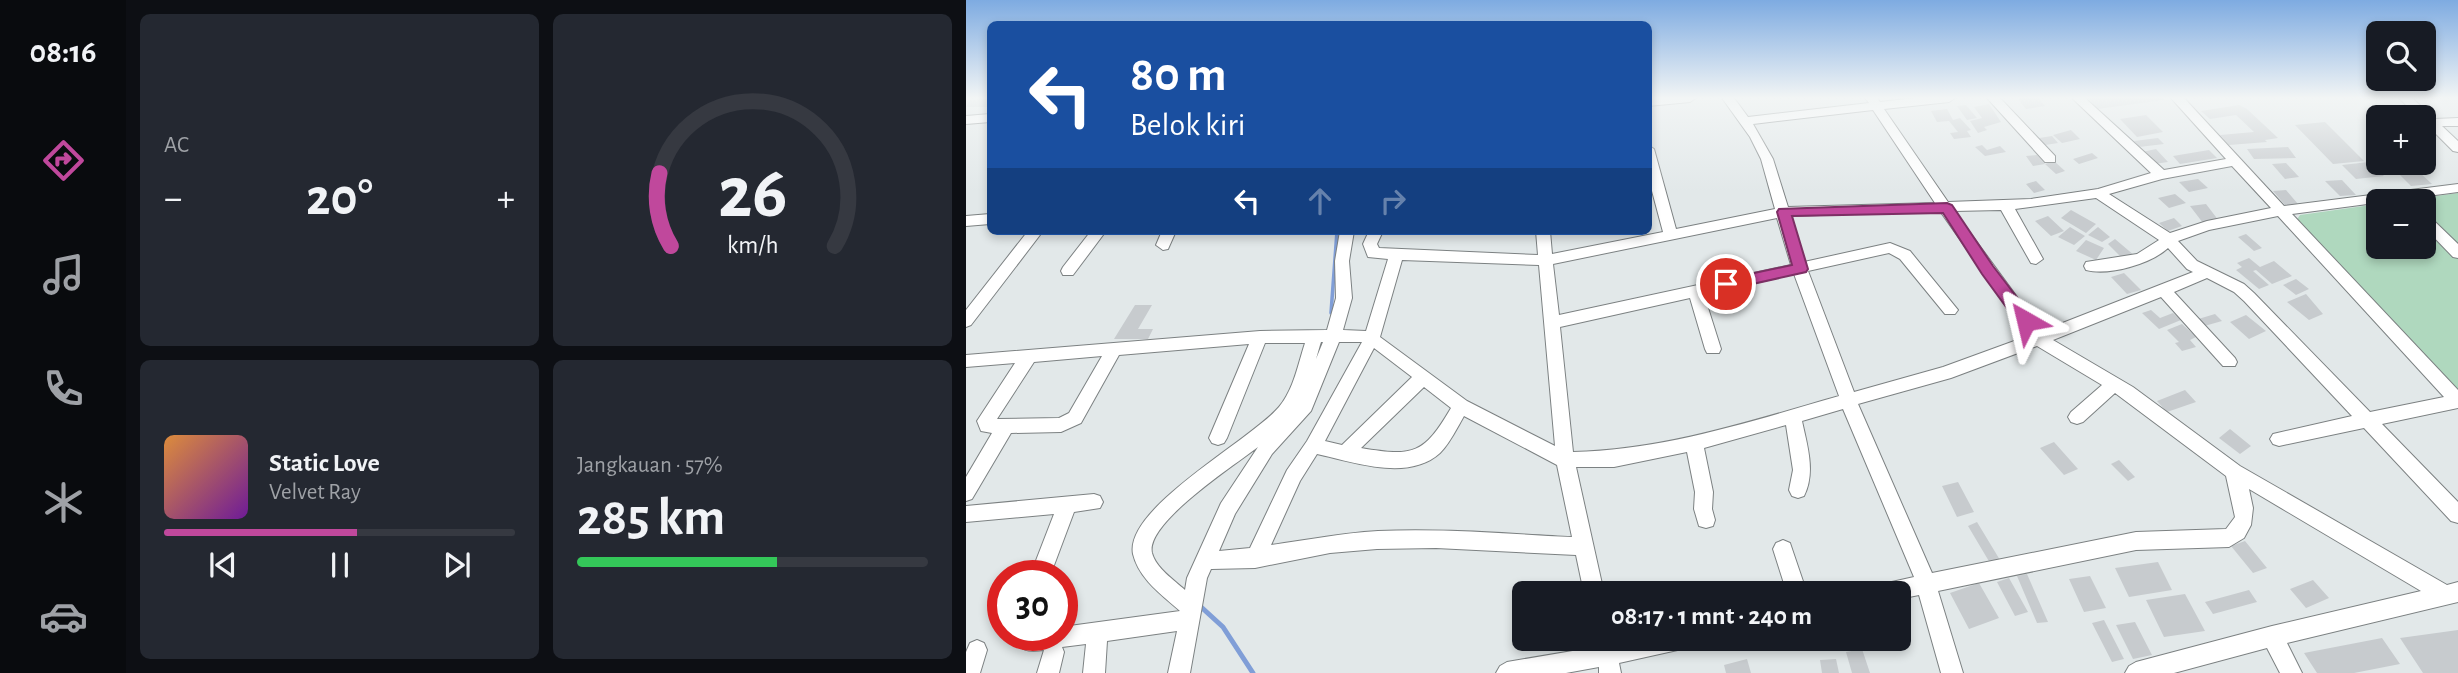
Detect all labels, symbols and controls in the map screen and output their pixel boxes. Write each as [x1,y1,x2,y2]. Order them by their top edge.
map controls [2366,21,2436,259]
button: search [2366,21,2436,91]
text: 08:16 [30,36,96,68]
icon: left [1015,49,1106,140]
text: 80 m [1130,51,1227,100]
button: + [2366,105,2436,175]
text: Belok kiri [1130,109,1246,141]
text: AC [164,134,189,157]
icon: directions [39,136,88,185]
text: 26 [718,158,787,231]
text: 20° [306,172,373,224]
text: − [164,180,182,218]
text: + [497,180,515,218]
icon: left [1228,182,1266,220]
icon: ahead [1301,182,1339,220]
icon: right [1374,182,1412,220]
button: − [2366,189,2436,259]
text: km/h [727,233,778,258]
icon: music [39,250,88,299]
pin [1696,254,1756,314]
icon: arrive [1707,265,1745,303]
position arrow [1989,284,2063,358]
icon: phone [39,364,88,413]
text: Static Love [269,450,380,476]
text: Jangkauan · 57% [577,454,723,477]
icon: climate [39,478,88,527]
text: Velvet Ray [269,481,361,504]
text: 285 km [577,492,725,544]
icon: previous [204,546,242,584]
icon: pause [321,546,359,584]
icon: next [438,546,476,584]
speed limit sign: 30 [987,560,1078,651]
icon: car [39,592,88,641]
text: 08:17 · 1 mnt · 240 m [1611,603,1812,629]

